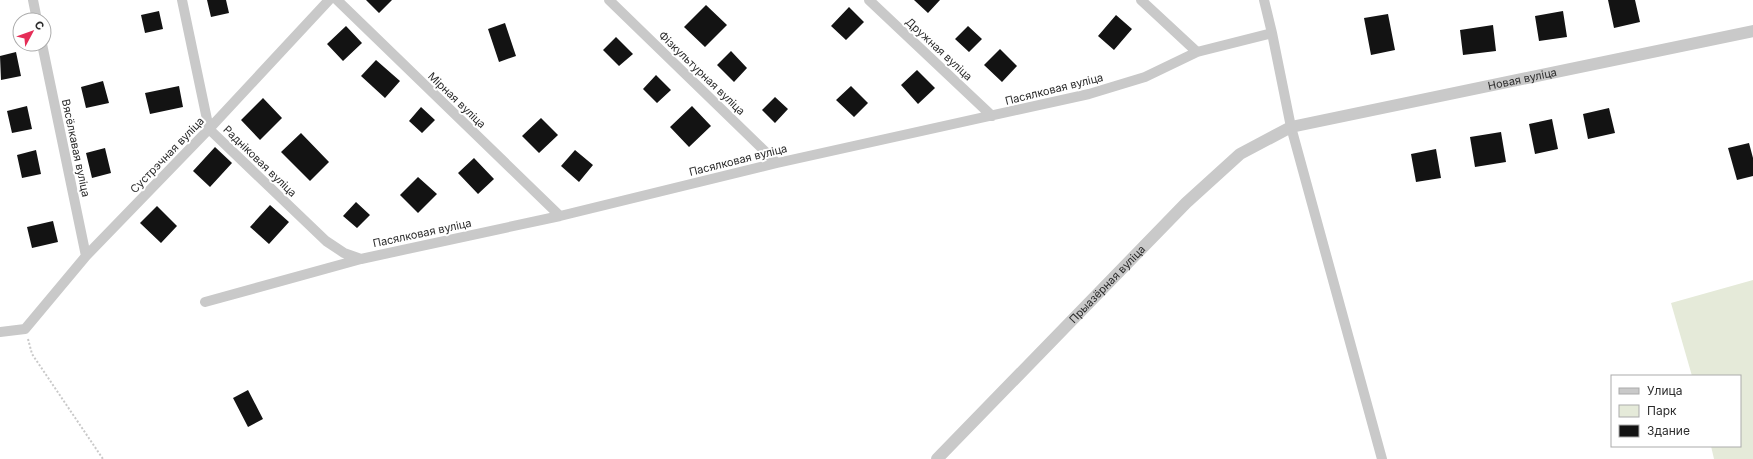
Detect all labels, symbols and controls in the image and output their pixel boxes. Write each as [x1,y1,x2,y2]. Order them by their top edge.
north arrow [12,12,52,52]
street label: Дружная вуліца [903,15,975,83]
text: С [32,18,48,33]
street label: Фізкультурная вуліца [656,28,748,118]
street label: Новая вуліца [1487,65,1558,93]
street label: Мірная вуліца [425,69,489,131]
street label: Пасялковая вуліца [1004,70,1104,108]
street label: Вясёлкавая вуліца [59,98,93,198]
street label: Сустрэчная вуліца [127,114,207,196]
street label: Радніковая вуліца [220,122,300,200]
street label: Пасялковая вуліца [688,141,788,179]
street label: Пасялковая вуліца [371,216,473,250]
street label: Прыазёрная вуліца [1066,242,1148,326]
legend [1611,375,1741,447]
text: Улица [1647,383,1682,398]
text: Парк [1647,403,1677,418]
text: Здание [1647,423,1690,438]

